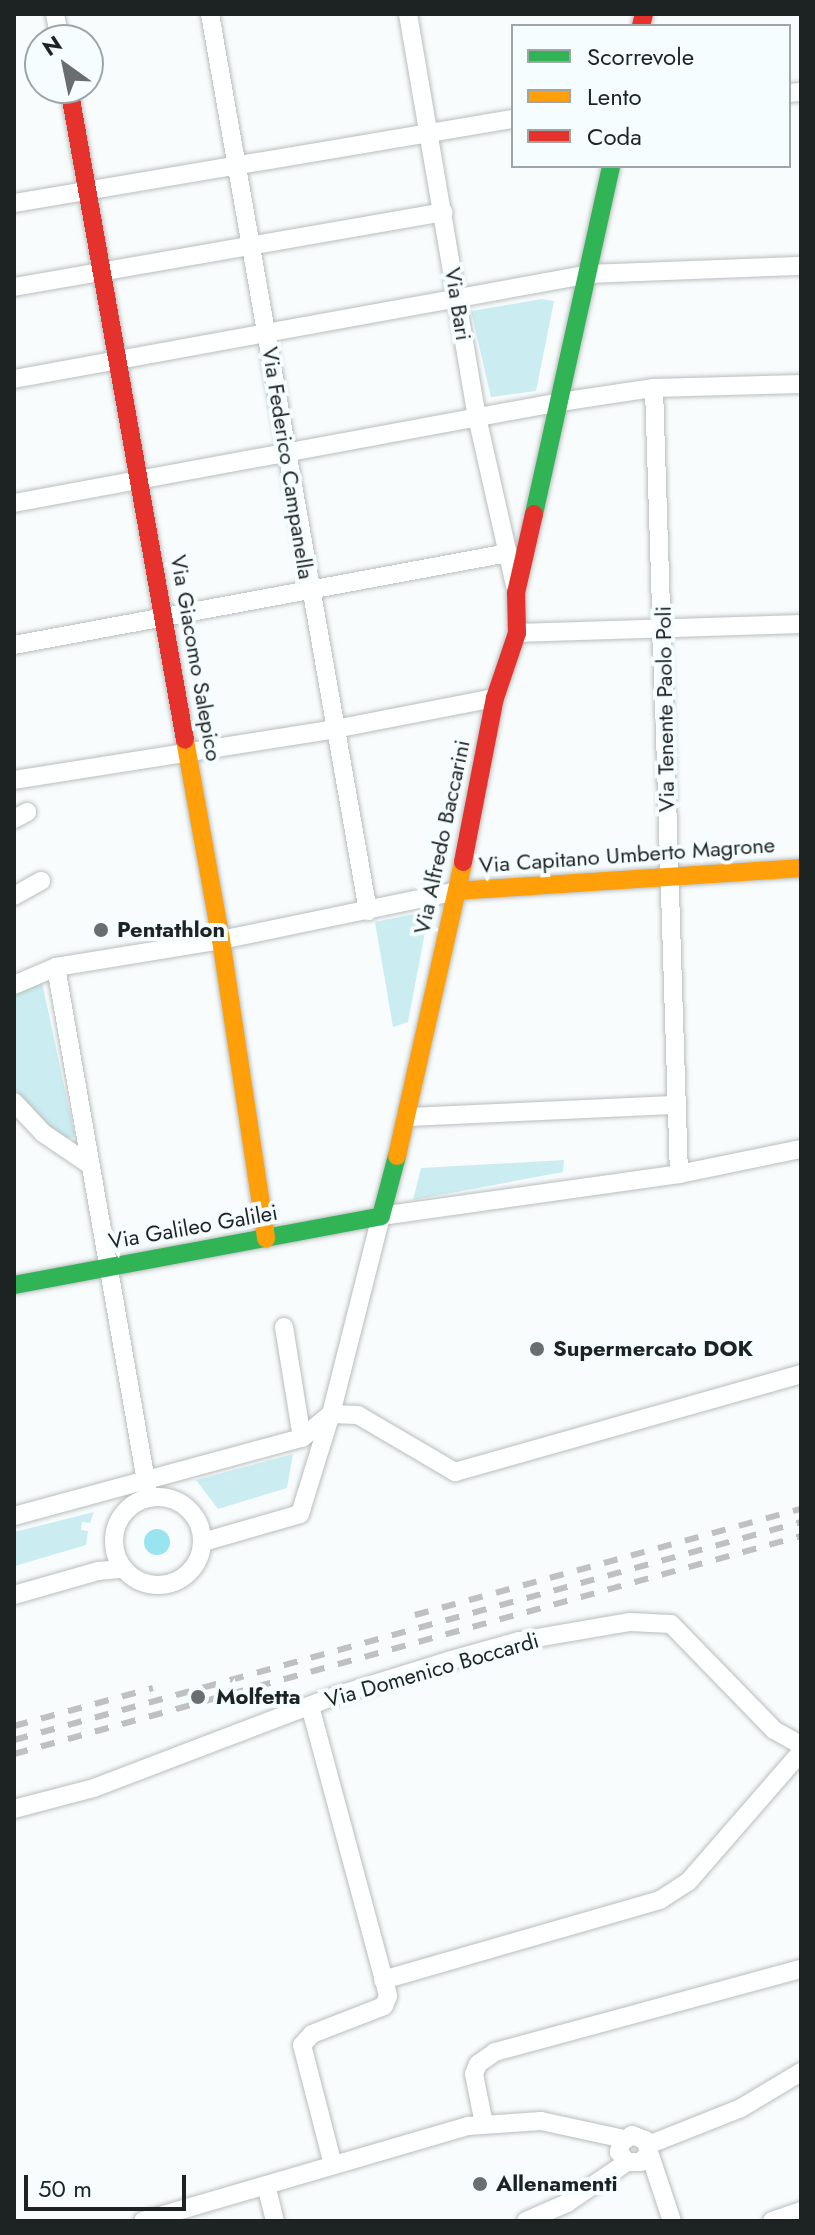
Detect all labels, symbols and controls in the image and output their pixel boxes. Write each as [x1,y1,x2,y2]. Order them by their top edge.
north arrow [24,24,104,104]
legend [511,24,791,168]
text: N [36,27,68,64]
text: Scorrevole [587,39,694,74]
text: Lento [587,79,642,114]
text: Coda [587,119,642,154]
street label: Via Bari [439,266,477,342]
street label: Via Federico Campanella [257,345,319,581]
street label: Via Giacomo Salepico [165,553,227,763]
street label: Via Tenente Paolo Poli [650,606,680,812]
street label: Via Alfredo Baccarini [409,737,475,937]
street label: Via Capitano Umberto Magrone [478,831,776,879]
place label: Pentathlon [117,917,225,943]
marker: Pentathlon [92,921,110,939]
street label: Via Galileo Galilei [106,1199,280,1255]
place label: Supermercato DOK [553,1336,753,1362]
marker: Supermercato DOK [528,1340,546,1358]
street label: Via Domenico Boccardi [322,1627,542,1713]
place label: Molfetta [216,1684,301,1710]
marker: Molfetta [187,1686,209,1708]
scale bar [28,2159,190,2209]
text: 50 m [38,2171,92,2206]
place label: Allenamenti [496,2171,618,2197]
marker: Allenamenti [471,2175,489,2193]

